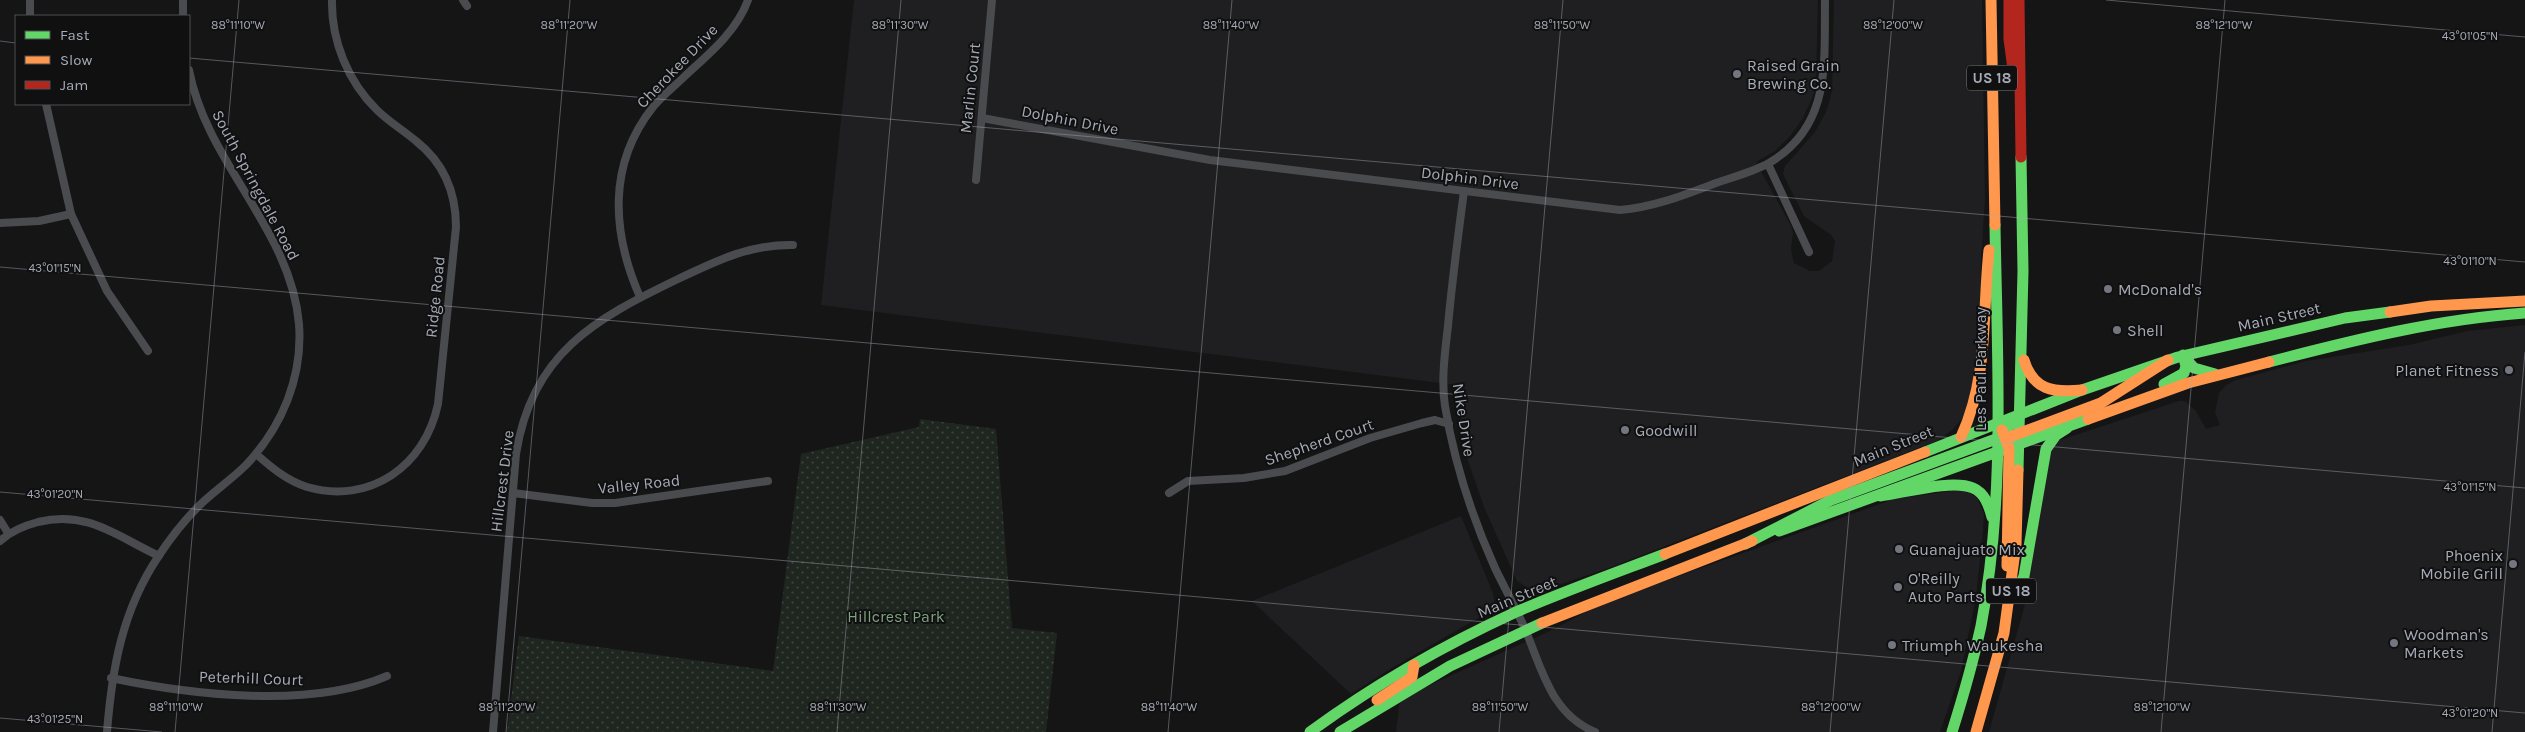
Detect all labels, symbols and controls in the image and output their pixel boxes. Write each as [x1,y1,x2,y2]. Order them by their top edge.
legend [15,15,190,105]
text: 88°11'10"W [211,18,265,32]
text: 88°11'20"W [541,18,598,32]
text: 88°11'30"W [872,18,929,32]
text: 88°11'40"W [1203,18,1260,32]
text: 88°11'50"W [1534,18,1591,32]
text: 88°12'00"W [1863,18,1923,32]
text: 88°12'10"W [2196,18,2253,32]
street label: Cherokee Drive [632,20,722,112]
text: Fast [60,26,90,44]
text: 43°01'05"N [2442,29,2498,43]
street label: Marlin Court [956,42,984,134]
text: Slow [60,51,92,69]
place label: Raised Grain Brewing Co. [1747,56,1840,93]
road number: US 18 [1967,66,2017,90]
marker: Raised Grain Brewing Co. [1731,68,1743,80]
text: Jam [60,76,88,94]
street label: Dolphin Drive [1020,101,1120,139]
street label: South Springdale Road [208,107,304,263]
street label: Dolphin Drive [1420,163,1520,193]
text: 43°01'10"N [2443,254,2497,268]
street label: Ridge Road [421,255,449,339]
text: 43°01'15"N [28,261,82,275]
place label: McDonald's [2118,280,2202,299]
marker: McDonald's [2102,283,2114,295]
street label: Main Street [2236,298,2322,336]
street label: Les Paul Parkway [1971,307,1990,431]
place label: Shell [2127,321,2164,340]
marker: Shell [2111,324,2123,336]
place label: Planet Fitness [2395,361,2499,380]
marker: Planet Fitness [2503,364,2515,376]
street label: Nike Drive [1449,382,1479,458]
street label: Shepherd Court [1262,414,1376,470]
place label: Goodwill [1635,421,1698,440]
street label: Main Street [1850,421,1936,471]
marker: Goodwill [1619,424,1631,436]
street label: Hillcrest Drive [486,429,518,533]
street label: Valley Road [597,470,681,498]
text: 43°01'15"N [2443,480,2497,494]
text: 43°01'20"N [27,487,83,501]
place label: Guanajuato Mix [1909,540,2025,559]
marker: Guanajuato Mix [1893,543,1905,555]
place label: Phoenix Mobile Grill [2420,546,2503,583]
marker: Phoenix Mobile Grill [2507,558,2519,570]
place label: O'Reilly Auto Parts [1908,569,1983,606]
street label: Main Street [1474,572,1560,622]
road number: US 18 [1986,578,2036,604]
marker: O'Reilly Auto Parts [1892,581,1904,593]
park label: Hillcrest Park [847,607,945,626]
place label: Woodman's Markets [2404,625,2489,662]
place label: Triumph Waukesha [1902,636,2043,655]
marker: Woodman's Markets [2388,637,2400,649]
marker: Triumph Waukesha [1886,639,1898,651]
street label: Peterhill Court [199,667,303,689]
text: 88°11'10"W [149,700,203,714]
text: 88°11'20"W [479,700,536,714]
text: 88°11'30"W [810,700,867,714]
text: 88°11'40"W [1141,700,1198,714]
text: 88°11'50"W [1472,700,1529,714]
text: 88°12'00"W [1801,700,1861,714]
text: 88°12'10"W [2134,700,2191,714]
text: 43°01'20"N [2442,706,2498,720]
text: 43°01'25"N [27,712,83,726]

